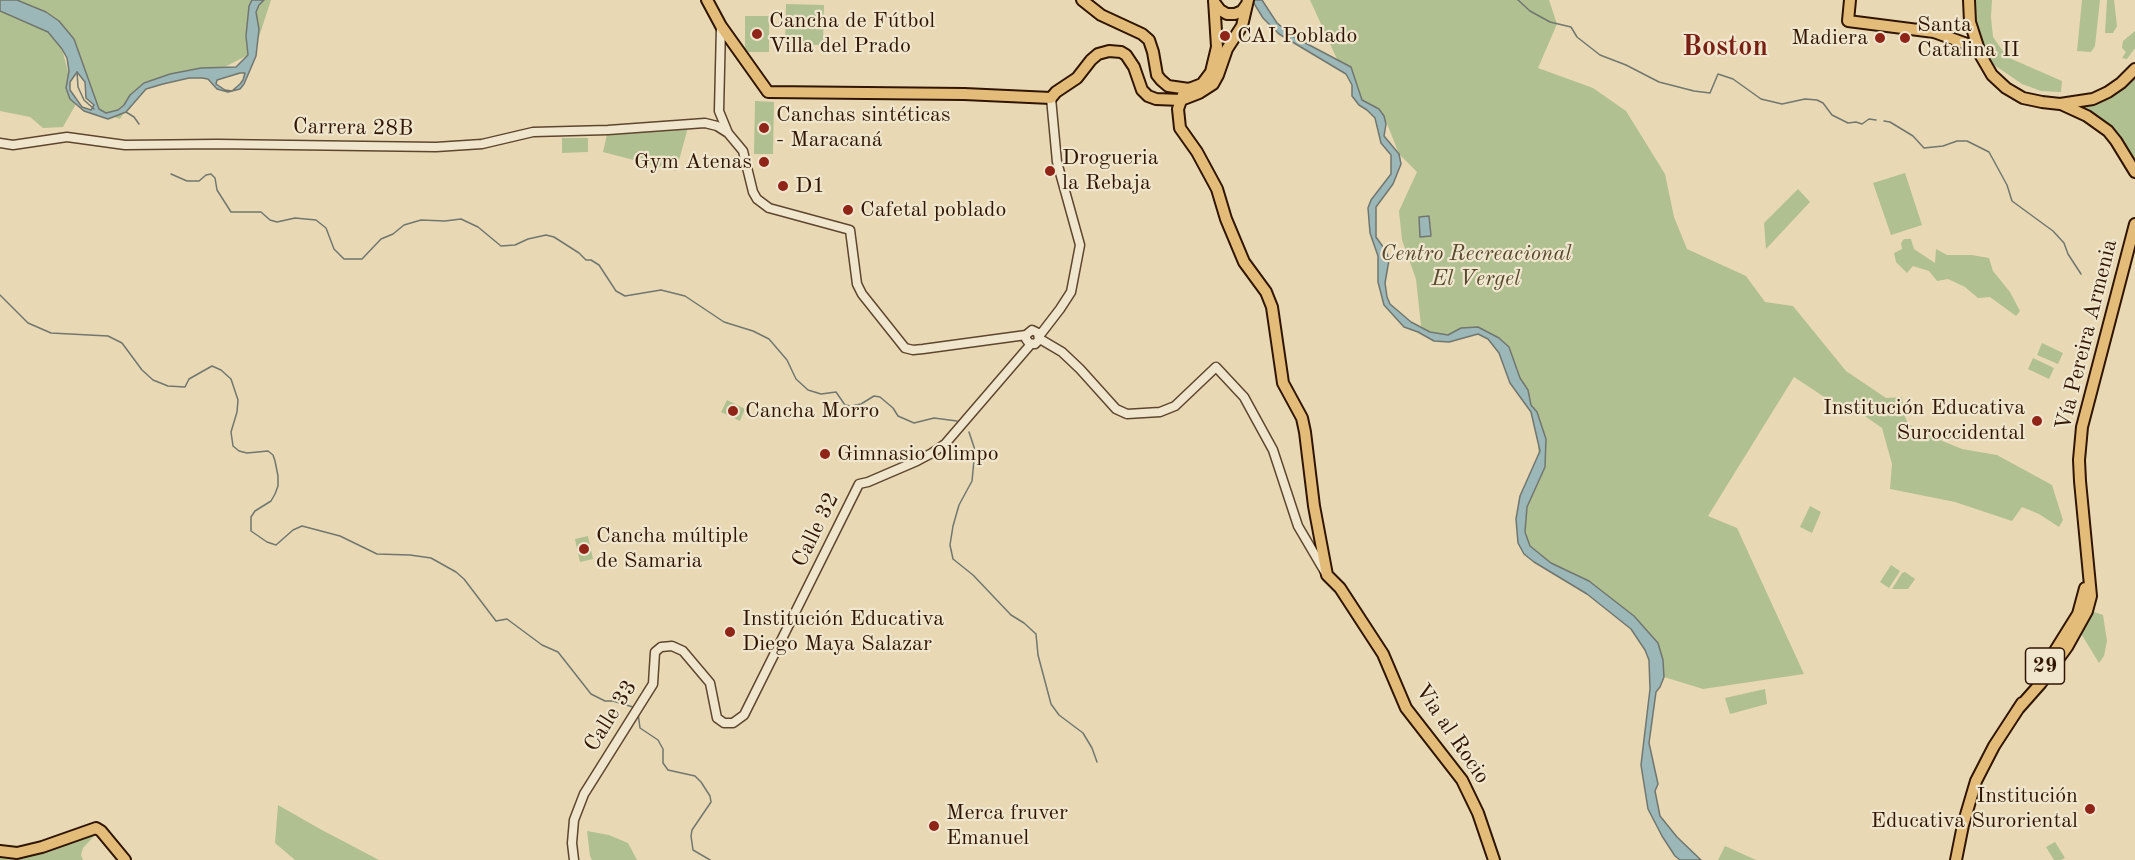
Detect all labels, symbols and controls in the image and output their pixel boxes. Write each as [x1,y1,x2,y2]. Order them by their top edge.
place label: Cancha de Fútbol Villa del Prado [769,8,935,60]
place label: Santa Catalina II [1917,12,2019,63]
place label: CAI Poblado [1237,23,1357,49]
place label: Madiera [1791,25,1868,51]
marker: Cancha de Fútbol Villa del Prado [750,27,764,41]
marker: CAI Poblado [1218,29,1232,43]
district label: Boston [1682,31,1768,65]
marker: Madiera [1873,31,1887,45]
marker: Santa Catalina II [1898,31,1912,45]
place label: Canchas sintéticas - Maracaná [776,102,950,154]
street label: Carrera 28B [293,114,413,142]
marker: Canchas sintéticas - Maracaná [757,121,771,135]
place label: Drogueria la Rebaja [1062,145,1159,196]
place label: Gym Atenas [634,149,752,175]
marker: Gym Atenas [757,155,771,169]
marker: Drogueria la Rebaja [1043,164,1057,178]
place label: D1 [795,173,825,199]
marker: D1 [776,179,790,193]
place label: Cafetal poblado [860,197,1006,223]
marker: Cafetal poblado [841,203,855,217]
street label: Vía Pereira Armenia [2050,237,2124,433]
park label: Centro Recreacional El Vergel [1380,241,1572,292]
place label: Institución Educativa Suroccidental [1823,395,2025,446]
place label: Cancha Morro [745,398,879,424]
marker: Cancha Morro [726,404,740,418]
marker: Institución Educativa Suroccidental [2030,414,2044,428]
place label: Gimnasio Olimpo [837,441,999,467]
marker: Gimnasio Olimpo [818,447,832,461]
street label: Calle 32 [787,489,845,571]
place label: Cancha múltiple de Samaria [596,523,748,574]
marker: Cancha múltiple de Samaria [577,542,591,556]
place label: Institución Educativa Diego Maya Salazar [742,606,944,658]
marker: Institución Educativa Diego Maya Salazar [723,625,737,639]
road number: 29 [2026,648,2064,684]
street label: Calle 33 [579,675,643,757]
street label: Via al Rocio [1409,679,1495,789]
place label: Institución Educativa Suroriental [1871,783,2078,834]
place label: Merca fruver Emanuel [946,800,1068,852]
marker: Institución Educativa Suroriental [2083,802,2097,816]
marker: Merca fruver Emanuel [927,819,941,833]

